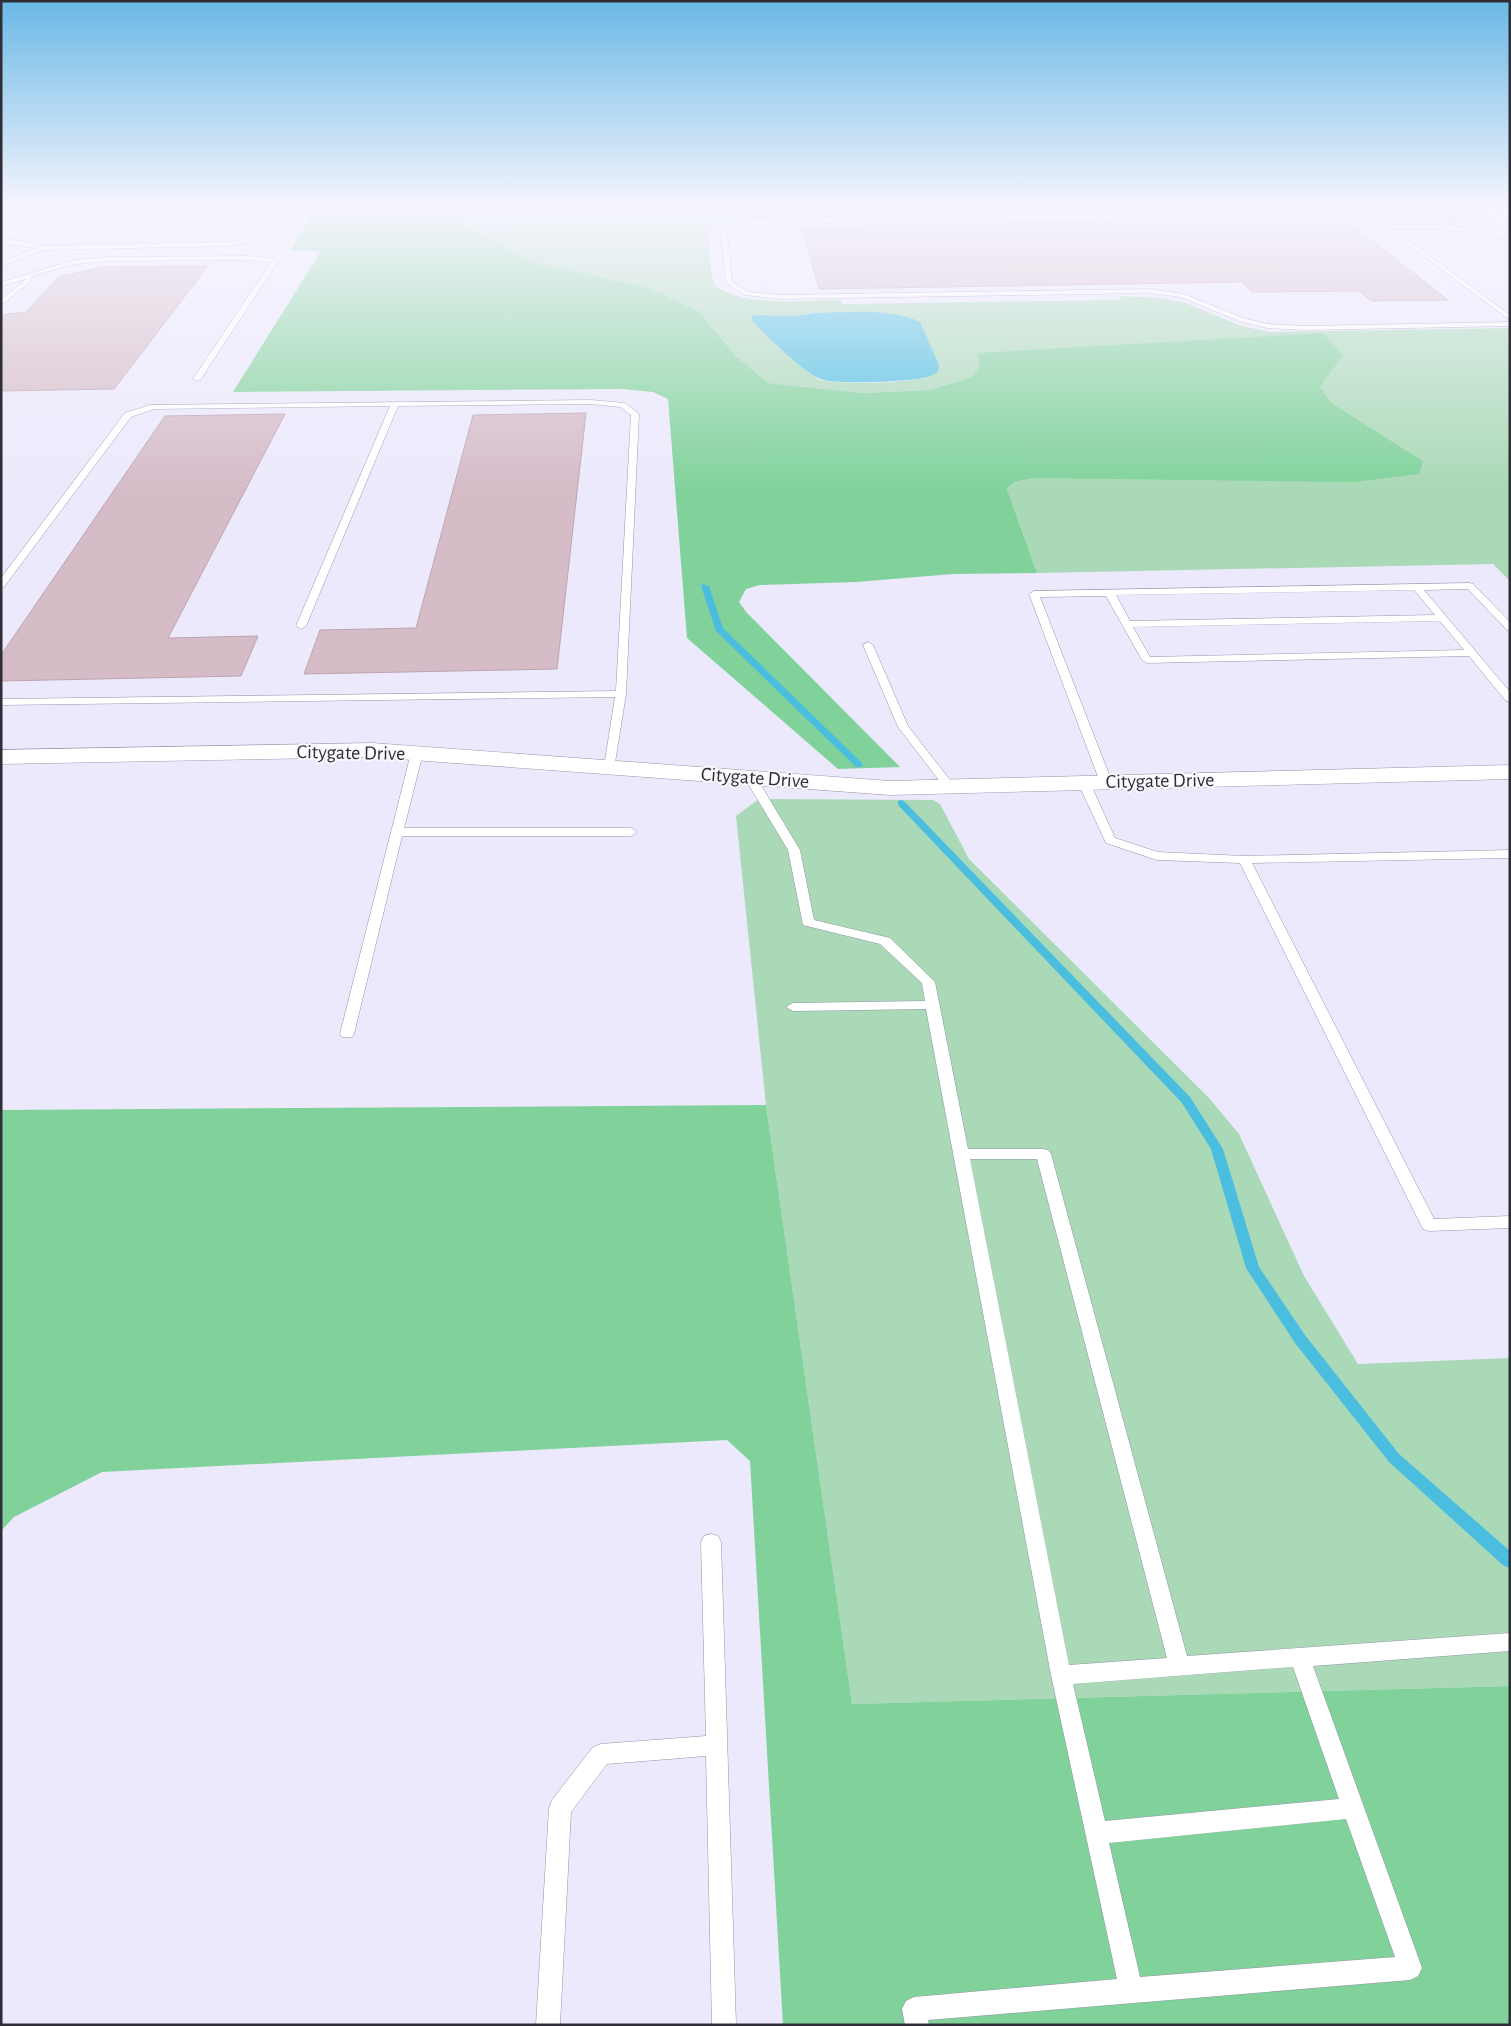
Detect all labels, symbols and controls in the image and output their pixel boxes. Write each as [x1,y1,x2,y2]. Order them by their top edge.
street label: Citygate Drive [296,742,406,764]
street label: Citygate Drive [700,764,810,792]
street label: Citygate Drive [1105,770,1215,792]

